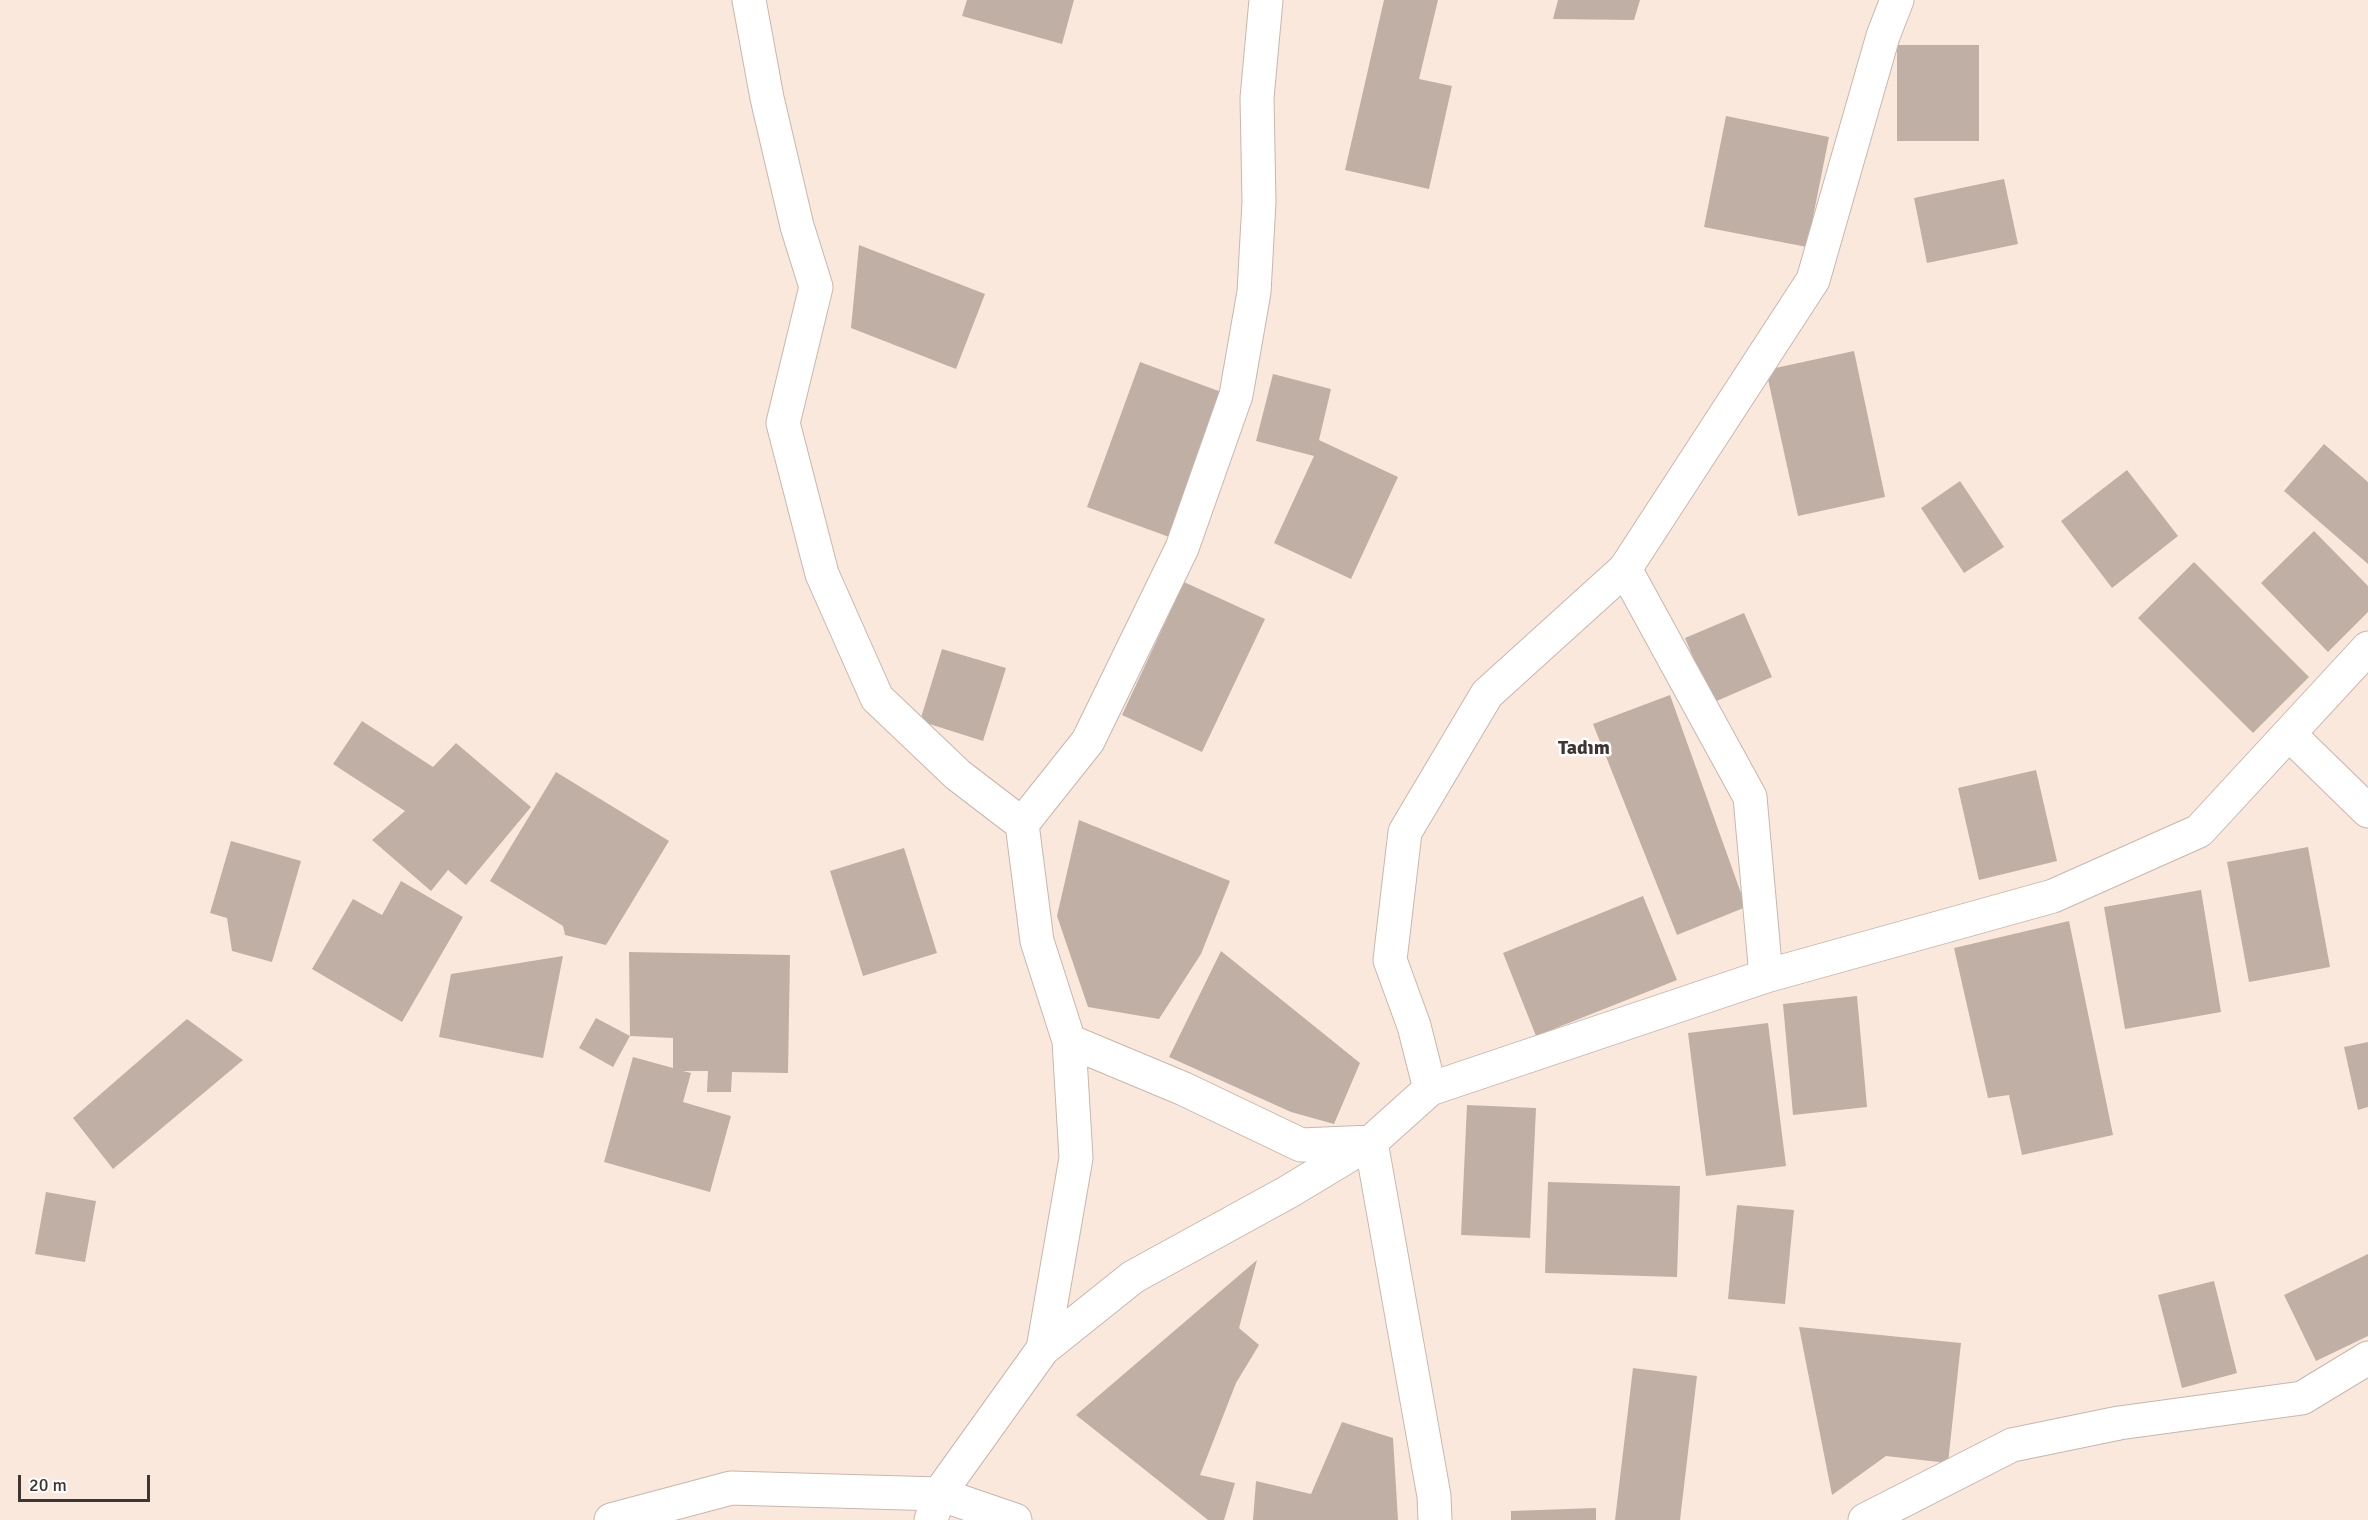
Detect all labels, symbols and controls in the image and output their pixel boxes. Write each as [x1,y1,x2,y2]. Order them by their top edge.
district label: Tadım [1558,737,1610,761]
scale bar [21,1463,153,1501]
text: 20 m [29,1474,67,1496]

